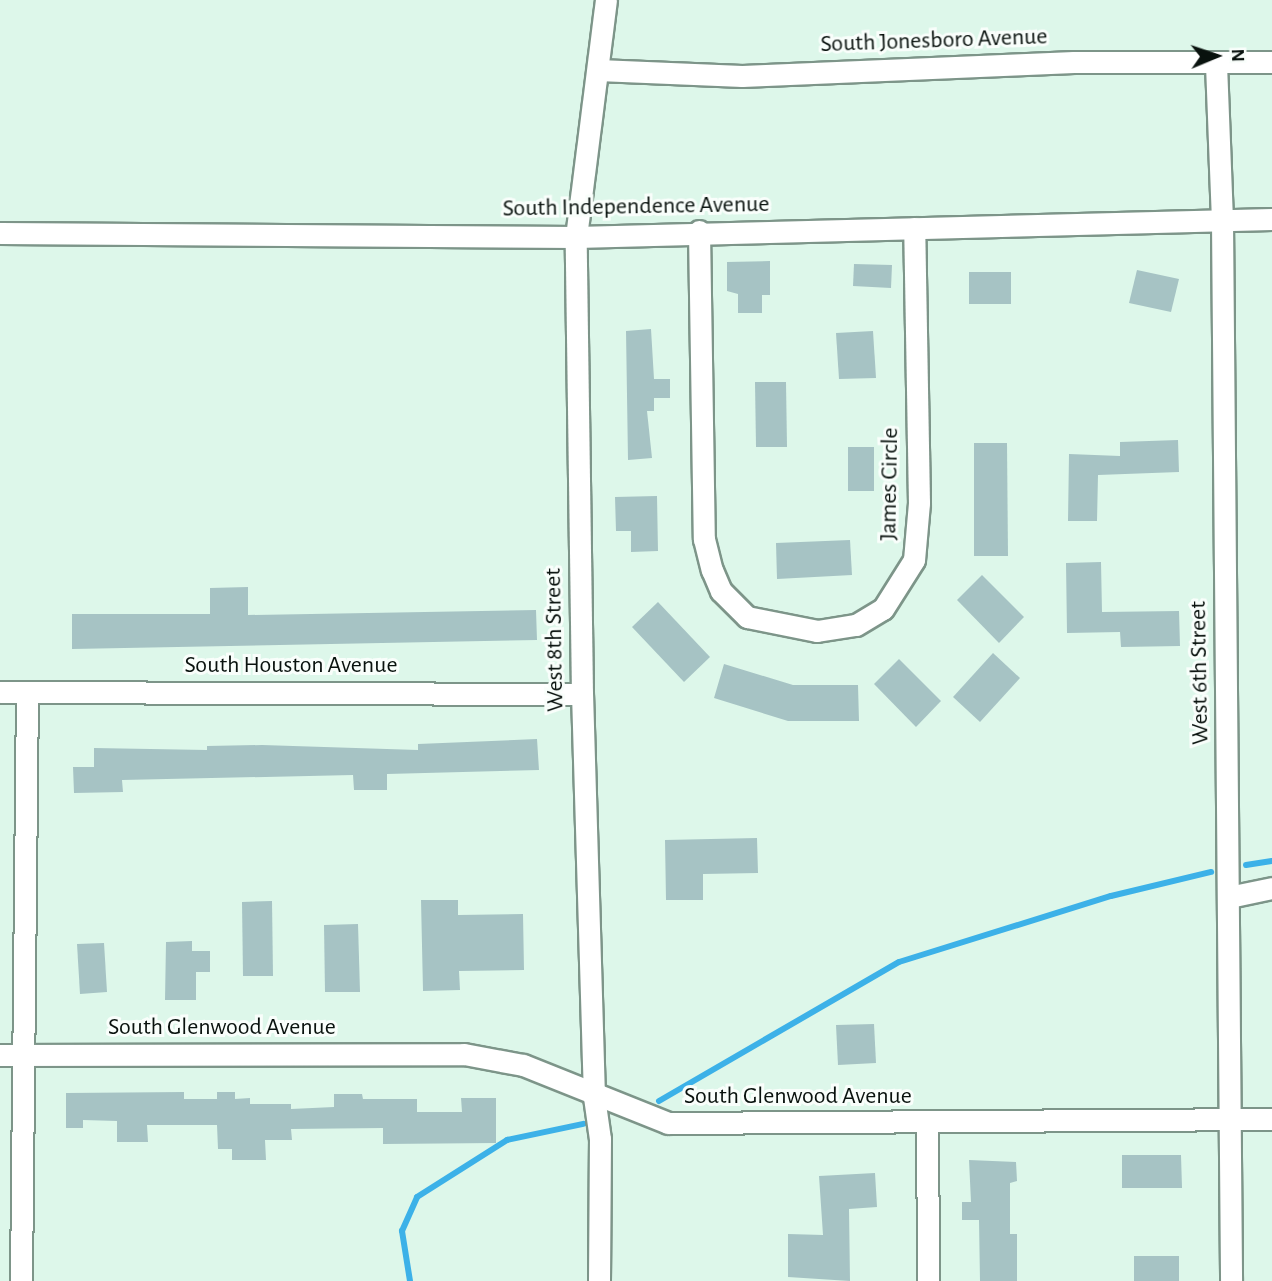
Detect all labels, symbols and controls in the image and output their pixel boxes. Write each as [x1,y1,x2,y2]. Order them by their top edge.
north arrow [1181,21,1251,91]
street label: South Jonesboro Avenue [820,23,1048,59]
text: N [1228,48,1247,62]
street label: South Independence Avenue [502,190,770,224]
street label: James Circle [875,427,905,541]
street label: West 8th Street [539,568,571,712]
street label: West 6th Street [1184,601,1216,745]
street label: South Houston Avenue [185,652,397,680]
street label: South Glenwood Avenue [108,1014,336,1042]
street label: South Glenwood Avenue [684,1083,912,1111]

